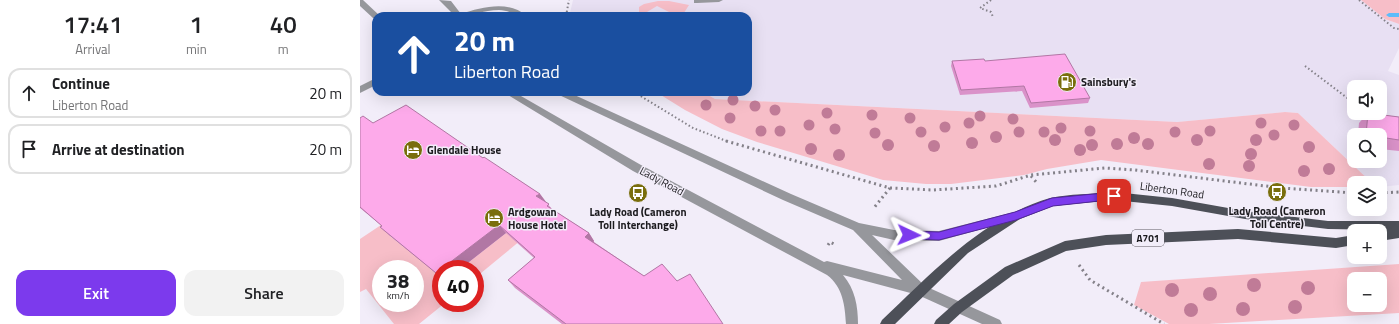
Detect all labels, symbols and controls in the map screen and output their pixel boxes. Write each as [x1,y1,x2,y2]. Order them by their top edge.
text: 17:41 [63,6,123,42]
text: 1 [190,6,203,42]
text: 40 [270,6,297,42]
text: 20 m [454,19,515,62]
icon: ahead [388,28,440,80]
text: Arrival [75,39,111,59]
text: min [186,39,207,59]
text: m [278,39,289,59]
text: Liberton Road [454,58,560,85]
fuel station icon: Sainsbury's [1056,71,1078,93]
text: Continue [52,72,110,95]
place label: Sainsbury's [1081,74,1136,90]
map controls [1347,80,1387,312]
button: sound [1347,80,1387,120]
icon: ahead [18,82,40,104]
text: 20 m [309,82,342,105]
text: Liberton Road [52,95,128,115]
button: search [1347,128,1387,168]
icon: arrive [18,138,40,160]
text: Arrive at destination [52,138,185,161]
text: 20 m [309,138,342,161]
hotel icon: Glendale House [402,139,424,161]
place label: Glendale House [427,142,502,158]
street label: Lady Road [637,163,687,199]
button: layers [1347,176,1387,216]
street label: Liberton Road [1139,178,1205,202]
pin [1097,179,1131,213]
bus stop icon: Lady Road (Cameron Toll Centre) [1266,181,1288,203]
bus stop icon: Lady Road (Cameron Toll Interchange) [627,182,649,204]
icon: arrive [1103,185,1125,207]
place label: Lady Road (Cameron Toll Centre) [1228,203,1326,232]
place label: Ardgowan House Hotel [508,204,566,233]
place label: Lady Road (Cameron Toll Interchange) [589,204,687,233]
hotel icon: Ardgowan House Hotel [483,207,505,229]
position arrow [888,214,930,256]
button: + [1347,224,1387,264]
road number: A701 [1132,230,1164,246]
speed limit sign: 40 [432,260,484,312]
text: 38 [387,265,409,296]
button: Exit [16,270,176,316]
button: Share [184,270,344,316]
button: − [1347,272,1387,312]
text: km/h [387,288,409,303]

